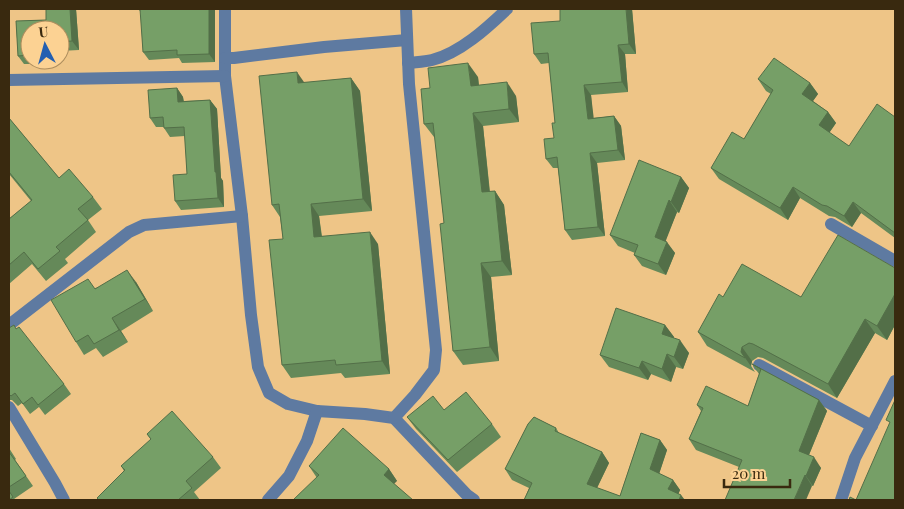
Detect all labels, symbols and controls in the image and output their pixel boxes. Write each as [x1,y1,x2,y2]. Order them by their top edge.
north arrow [20,20,70,70]
text: U [38,22,50,42]
scale bar [724,456,790,488]
text: 20 m [732,463,766,483]

